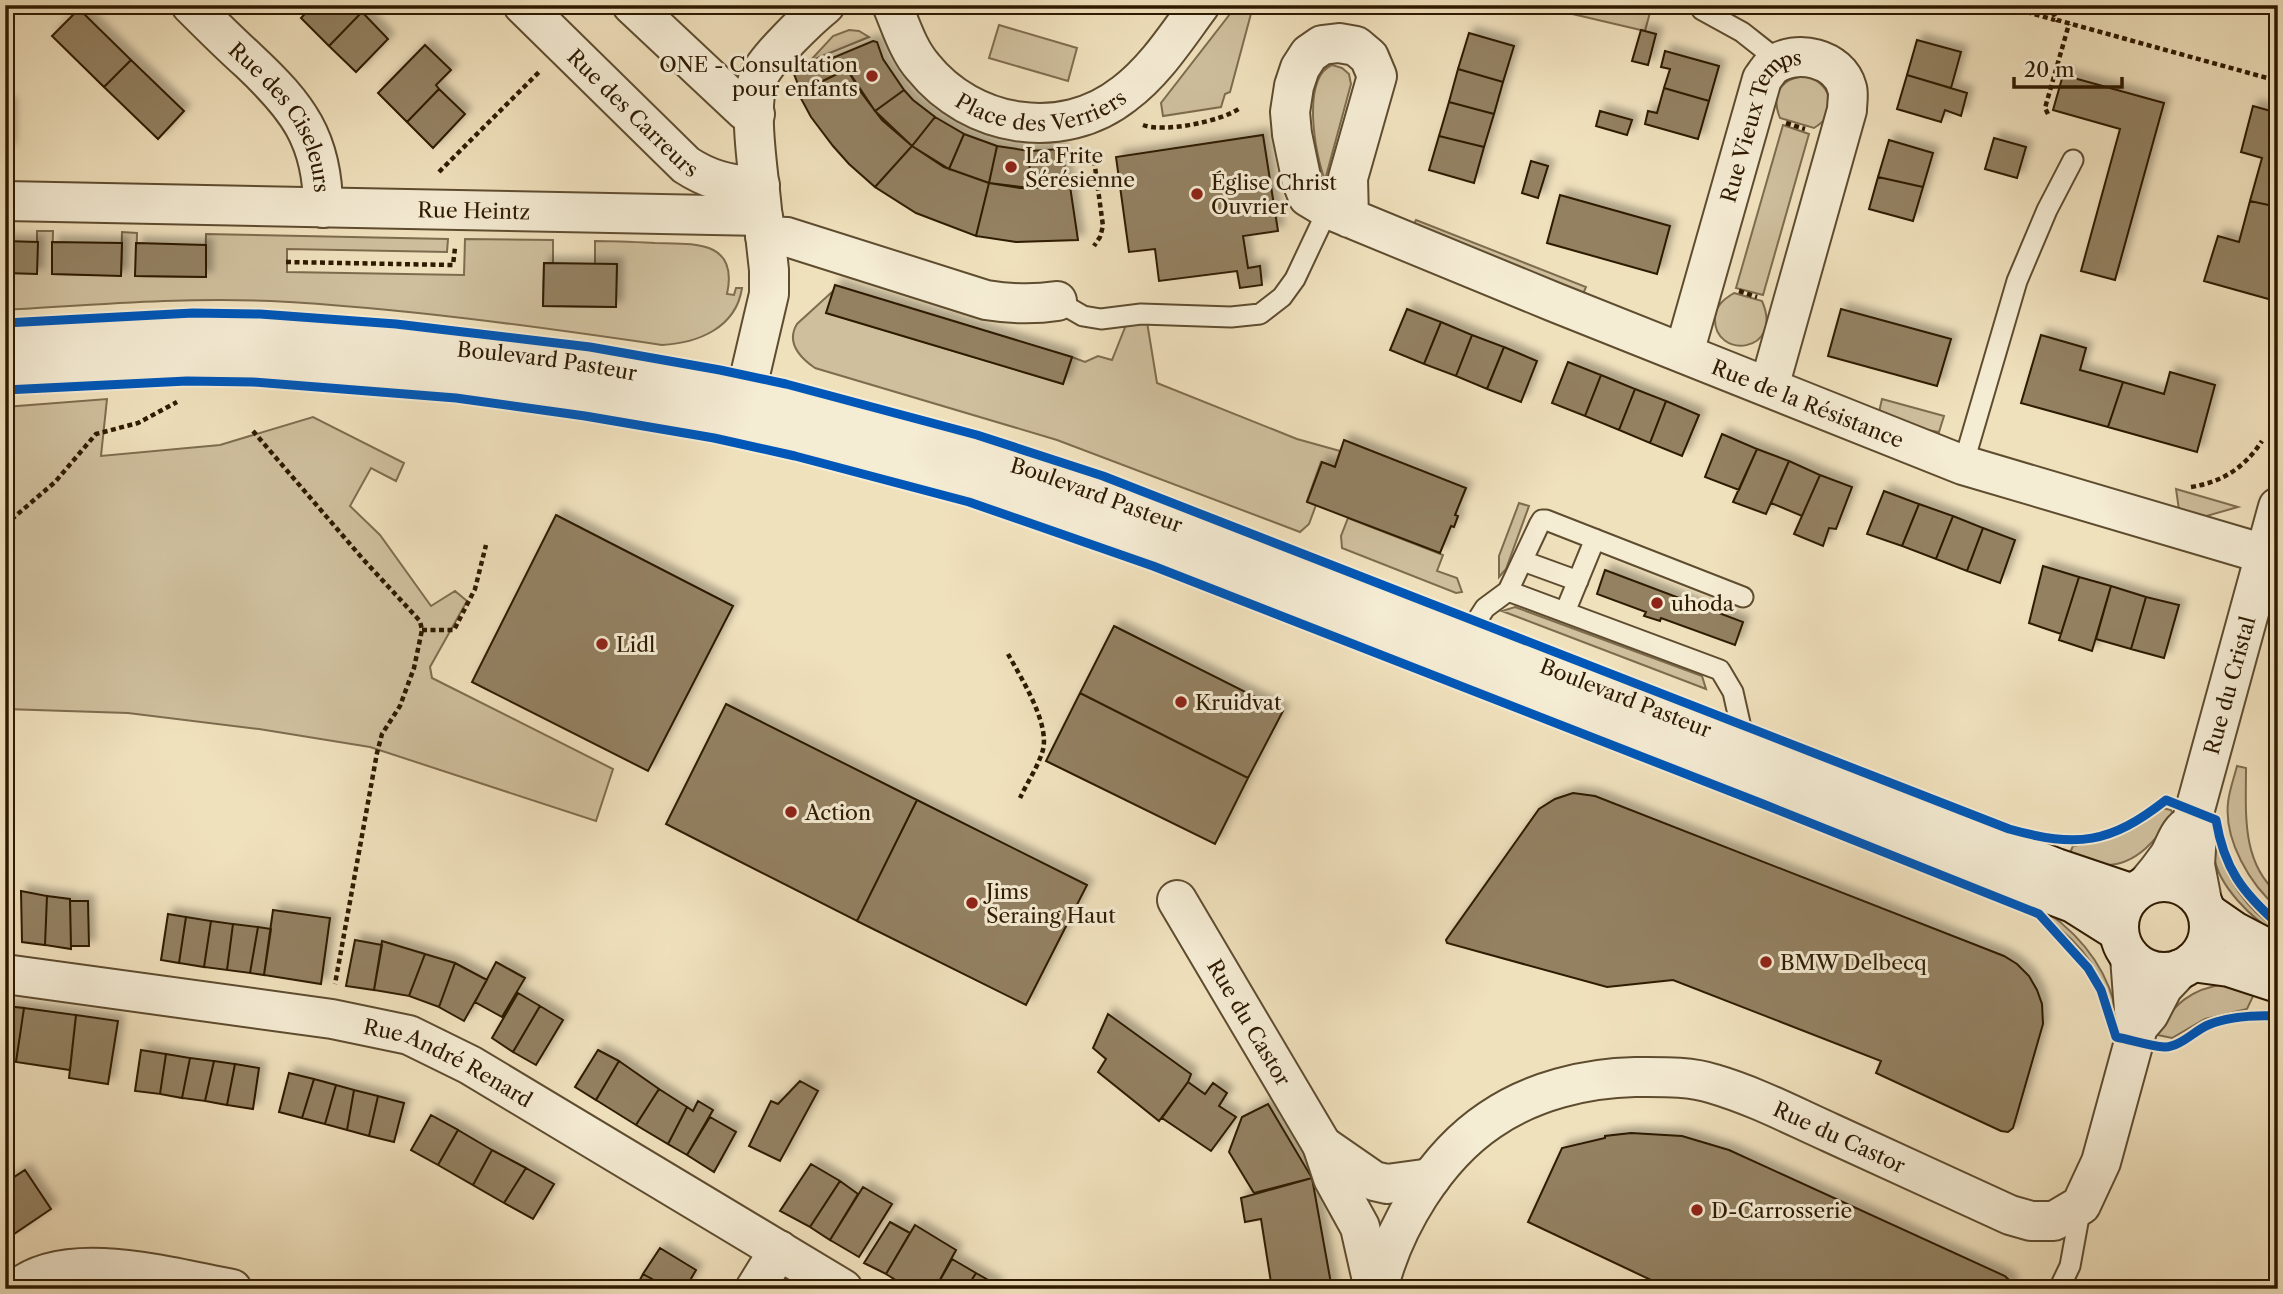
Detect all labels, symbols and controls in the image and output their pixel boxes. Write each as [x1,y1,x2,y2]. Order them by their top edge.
street label: Rue des Ciseleurs [224,37,335,193]
street label: Rue des Carreurs [563,44,702,182]
street label: Rue Vieux Temps [1715,44,1802,205]
scale bar [2014,46,2122,90]
place label: ONE - Consultation pour enfants [659,52,858,101]
text: 20 m [2024,57,2075,82]
marker: ONE - Consultation pour enfants [864,68,880,84]
street label: Place des Verriers [952,74,1130,106]
text: Place des Verriers [951,84,1131,136]
place label: La Frite Sérésienne [1025,143,1135,192]
marker: La Frite Sérésienne [1003,159,1019,175]
place label: Église Christ Ouvrier [1211,170,1337,219]
marker: Église Christ Ouvrier [1189,186,1205,202]
street label: Rue Heintz [417,197,531,224]
street label: Boulevard Pasteur [456,336,639,385]
street label: Rue de la Résistance [1708,354,1907,453]
street label: Boulevard Pasteur [1008,452,1186,537]
place label: uhoda [1671,591,1735,616]
marker: uhoda [1649,595,1665,611]
street label: Rue du Cristal [2198,613,2260,757]
place label: Lidl [616,632,655,657]
marker: Lidl [594,636,610,652]
street label: Boulevard Pasteur [1537,653,1715,742]
place label: Kruidvat [1195,690,1282,715]
marker: Kruidvat [1173,694,1189,710]
place label: Action [804,800,871,825]
marker: Action [783,804,799,820]
place label: Jims Seraing Haut [983,879,1116,928]
marker: Jims Seraing Haut [964,895,980,911]
place label: BMW Delbecq [1780,950,1927,975]
marker: BMW Delbecq [1758,954,1774,970]
street label: Rue du Castor [1202,955,1296,1090]
street label: Rue André Renard [361,1013,537,1112]
street label: Rue du Castor [1770,1096,1910,1178]
place label: D-Carrosserie [1711,1198,1852,1223]
marker: D-Carrosserie [1689,1202,1705,1218]

